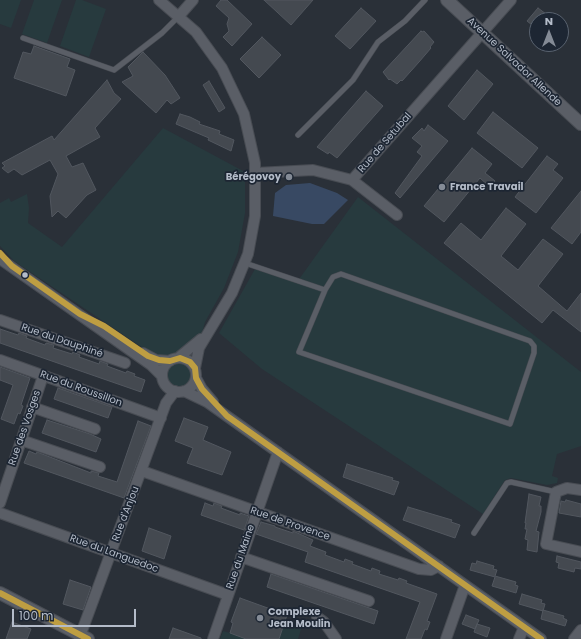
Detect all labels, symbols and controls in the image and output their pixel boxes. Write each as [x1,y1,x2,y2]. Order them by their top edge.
north arrow [529,12,569,52]
text: N [545,13,553,29]
street label: Avenue Salvador Allende [464,15,564,109]
street label: Rue de Setubal [356,111,414,175]
place label: Bérégovoy [226,171,281,183]
marker: Bérégovoy [284,172,294,182]
place label: France Travail [450,181,524,193]
marker: France Travail [437,182,447,192]
unlabelled marker [20,270,30,280]
street label: Rue du Dauphiné [20,321,104,361]
street label: Rue du Roussillon [38,369,124,409]
street label: Rue des Vosges [7,389,43,467]
street label: Rue d'Anjou [110,485,142,543]
street label: Rue de Provence [249,505,331,543]
street label: Rue du Maine [224,523,258,591]
street label: Rue du Languedoc [68,532,160,576]
scale bar [14,601,138,627]
place label: Complexe Jean Moulin [268,606,331,630]
text: 100 m [19,607,53,624]
marker: Complexe Jean Moulin [255,613,265,623]

